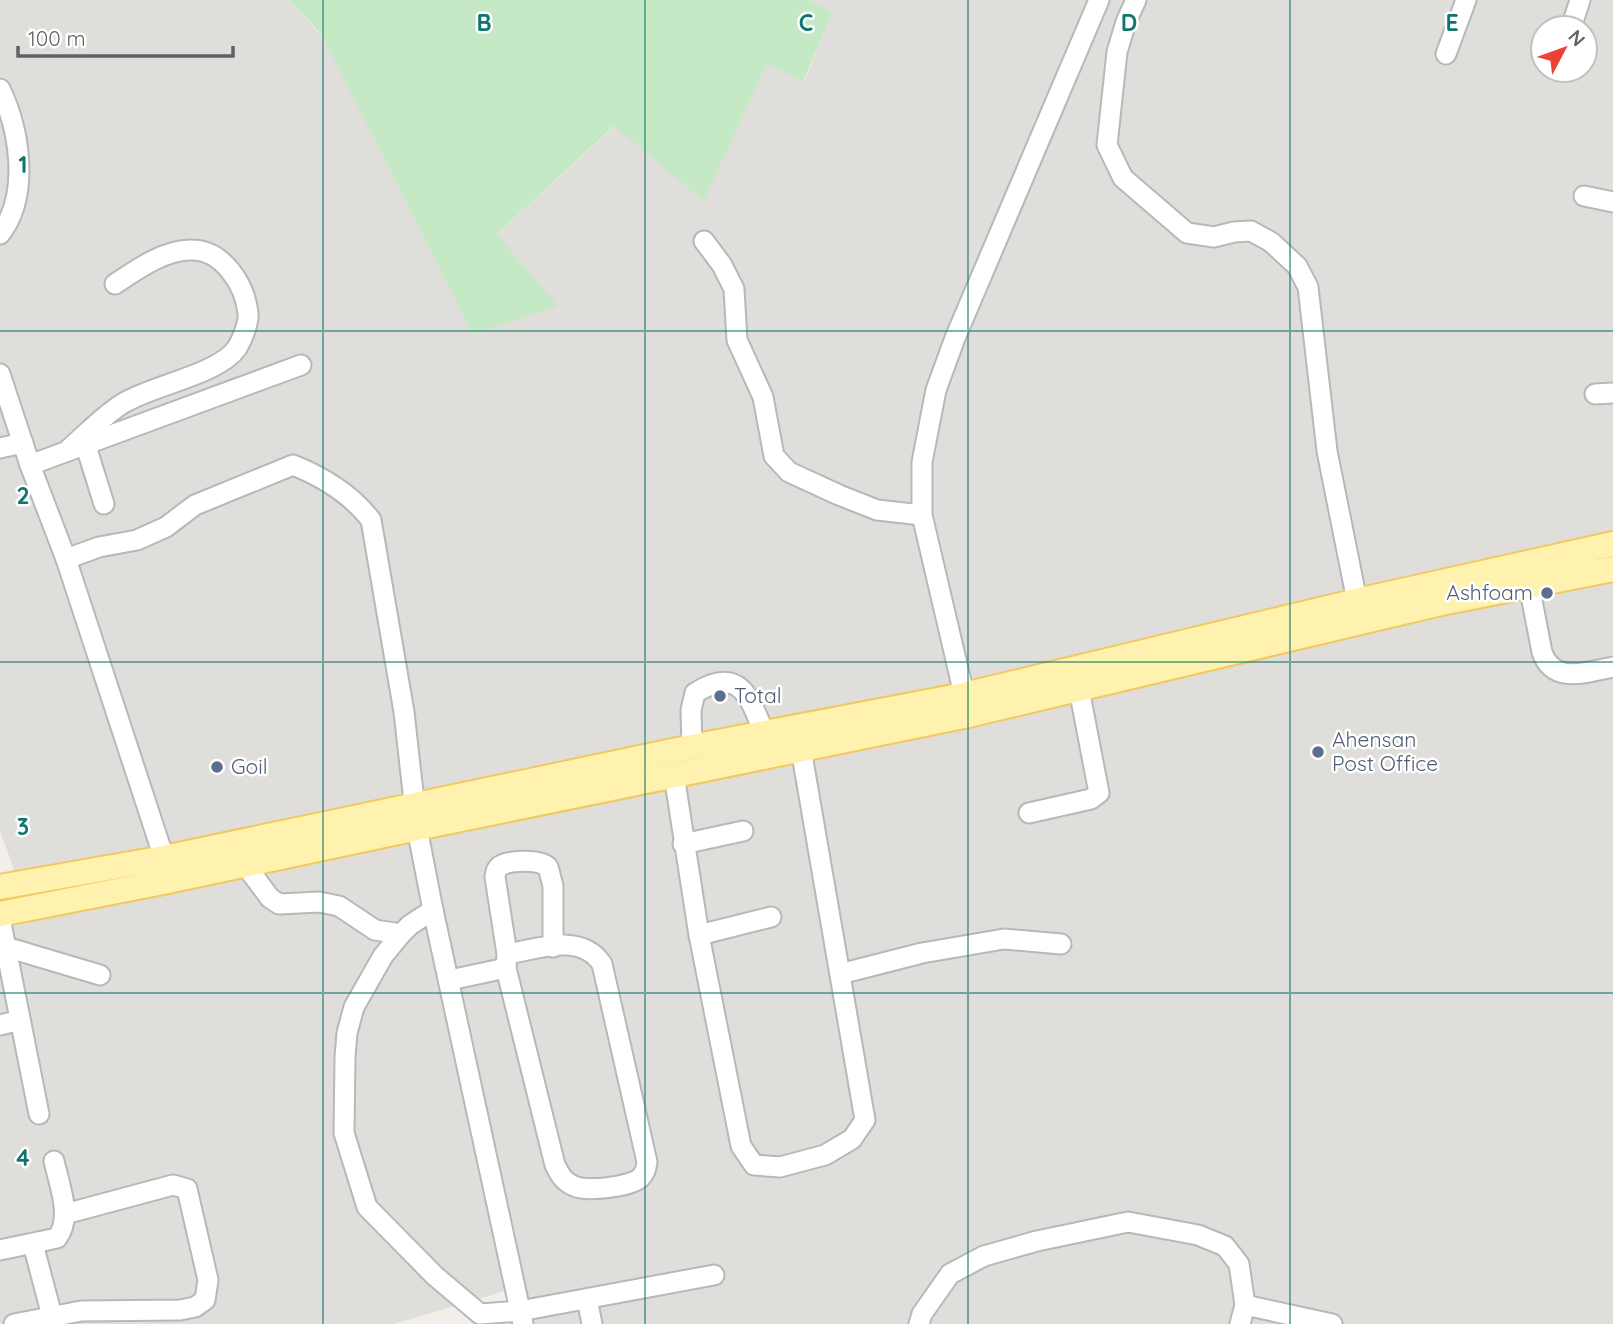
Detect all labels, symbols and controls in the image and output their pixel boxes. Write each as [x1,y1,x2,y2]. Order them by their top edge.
text: B [476,8,492,37]
text: C [799,8,813,37]
text: D [1121,8,1137,37]
text: E [1445,8,1459,37]
scale bar [18,14,233,58]
north arrow [1529,14,1599,84]
text: 100 m [28,25,86,51]
text: N [1563,25,1590,51]
text: 1 [19,150,27,179]
text: 2 [16,481,30,510]
place label: Ashfoam [1446,579,1533,605]
marker: Ashfoam [1539,585,1555,601]
place label: Total [734,682,782,708]
marker: Total [712,688,728,704]
place label: Ahensan Post Office [1332,726,1438,776]
marker: Ahensan Post Office [1310,744,1326,760]
place label: Goil [231,753,268,779]
marker: Goil [209,759,225,775]
text: 3 [17,812,29,841]
text: 4 [16,1143,30,1172]

